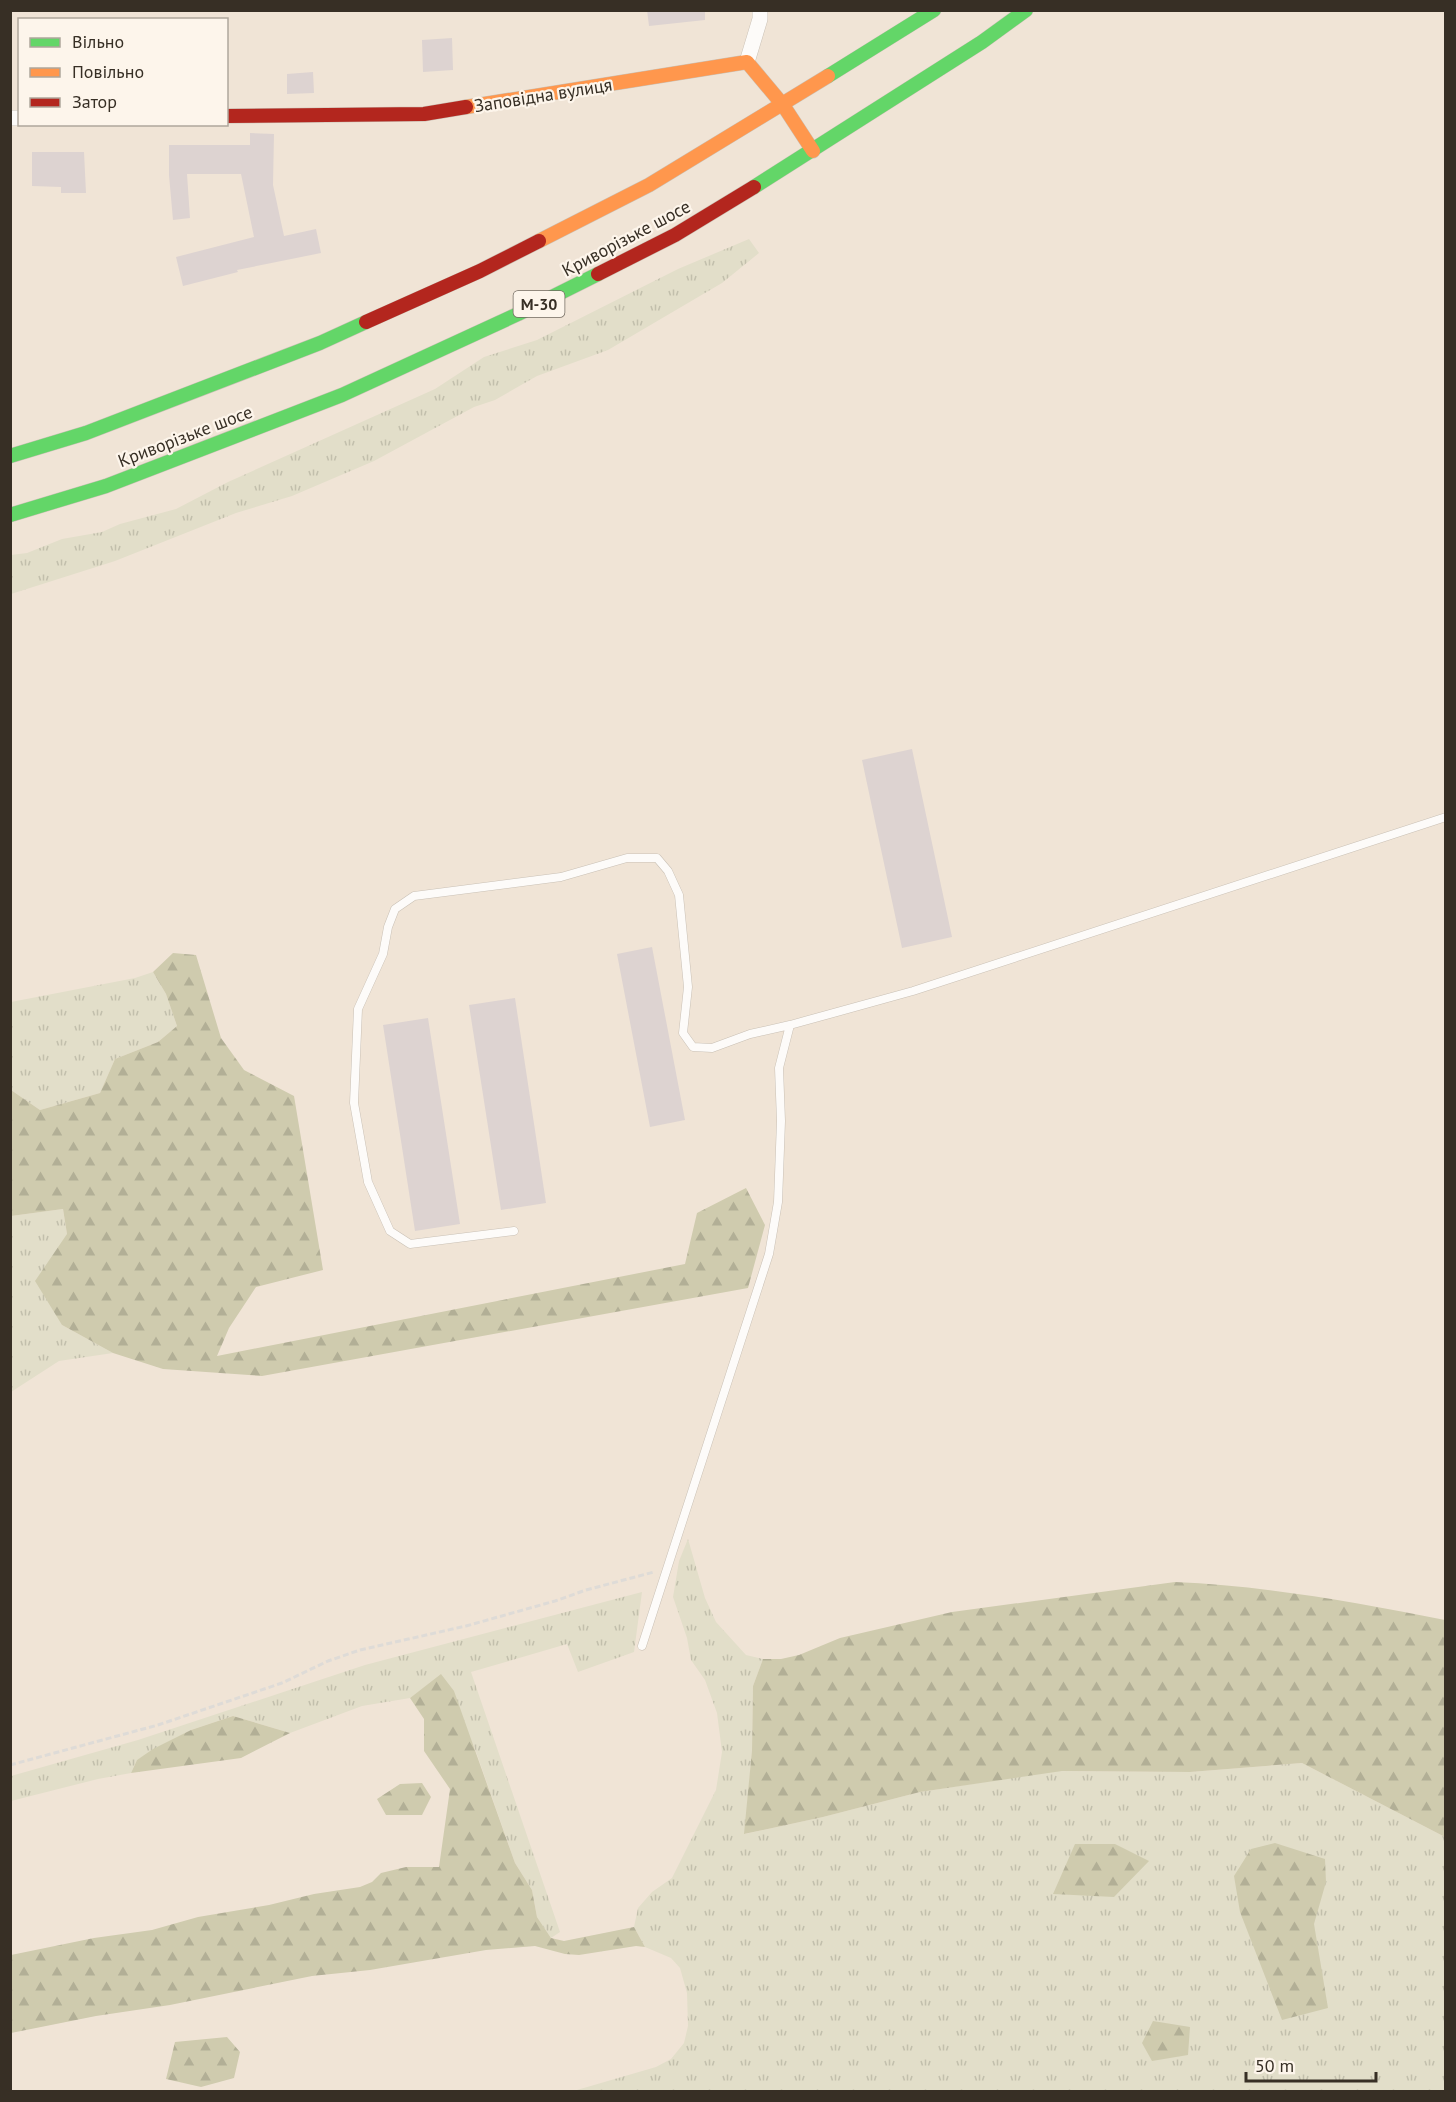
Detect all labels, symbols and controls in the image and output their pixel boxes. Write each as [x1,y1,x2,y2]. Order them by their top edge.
legend [18,18,228,126]
text: Вільно [72,30,124,53]
text: Повільно [72,60,144,83]
street label: Заповідна вулиця [472,73,614,117]
text: Затор [72,90,117,113]
street label: Криворізьке шосе [558,194,694,282]
road number: М-30 [514,291,564,317]
street label: Криворізьке шосе [115,400,255,472]
scale bar [1246,2045,1376,2083]
text: 50 m [1255,2054,1294,2077]

